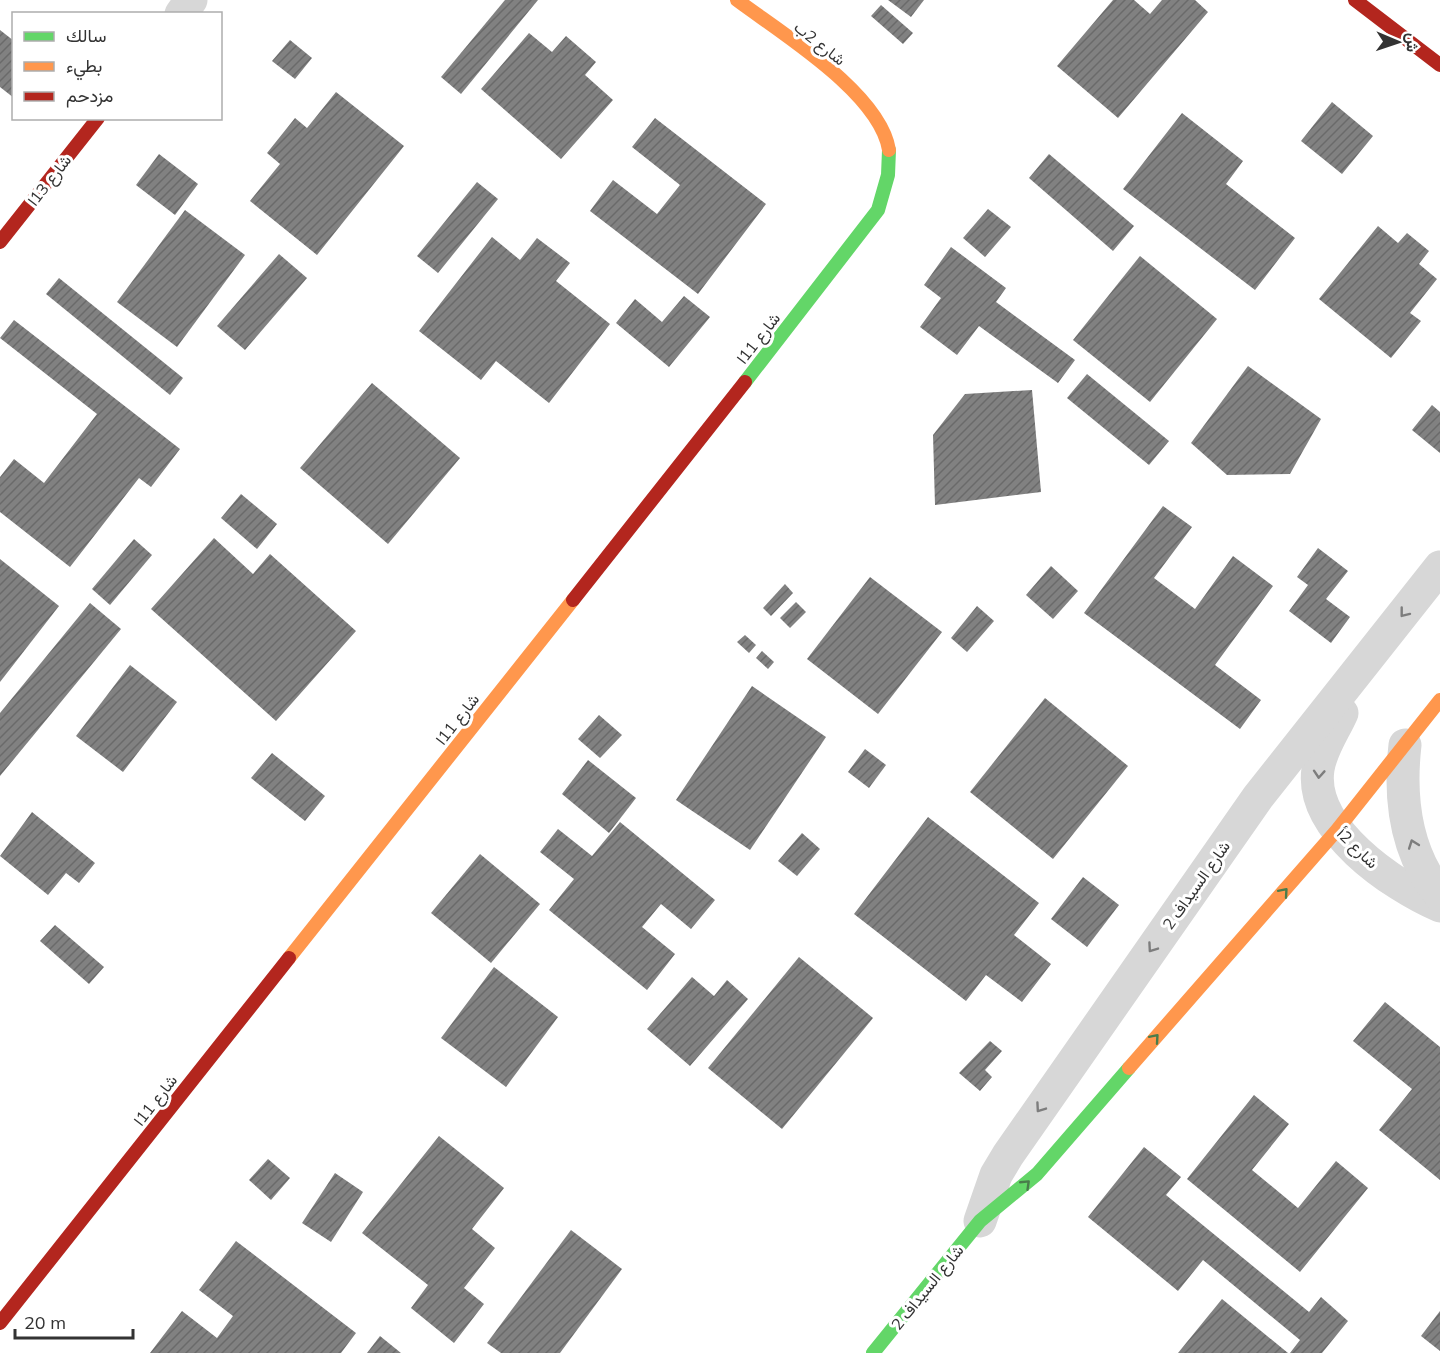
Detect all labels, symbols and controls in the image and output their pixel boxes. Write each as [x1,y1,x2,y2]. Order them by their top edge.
legend [12,12,222,120]
north arrow [1368,12,1428,72]
street label: شارع 2ب [789,17,850,71]
text: سالك [66,24,106,47]
text: ش [1403,33,1423,52]
text: بطيء [66,54,102,81]
text: مزدحم [66,84,113,108]
street label: شارع 13ا [23,150,77,211]
street label: شارع 11ا [732,308,786,369]
one-way arrow [1401,607,1412,618]
street label: شارع 11ا [431,689,485,750]
one-way arrow [1313,769,1326,779]
street label: شارع 2أ [1332,824,1383,874]
street label: شارع السيداف 2 [1158,837,1236,934]
one-way arrow [1407,839,1420,850]
one-way arrow [1277,888,1288,898]
one-way arrow [1148,942,1159,953]
one-way arrow [1148,1034,1159,1045]
street label: شارع 11ا [129,1070,183,1131]
one-way arrow [1036,1101,1047,1112]
one-way arrow [1019,1181,1030,1192]
street label: شارع السيداف 2 [887,1240,969,1335]
scale bar [15,1302,134,1340]
text: 20 m [24,1311,66,1334]

